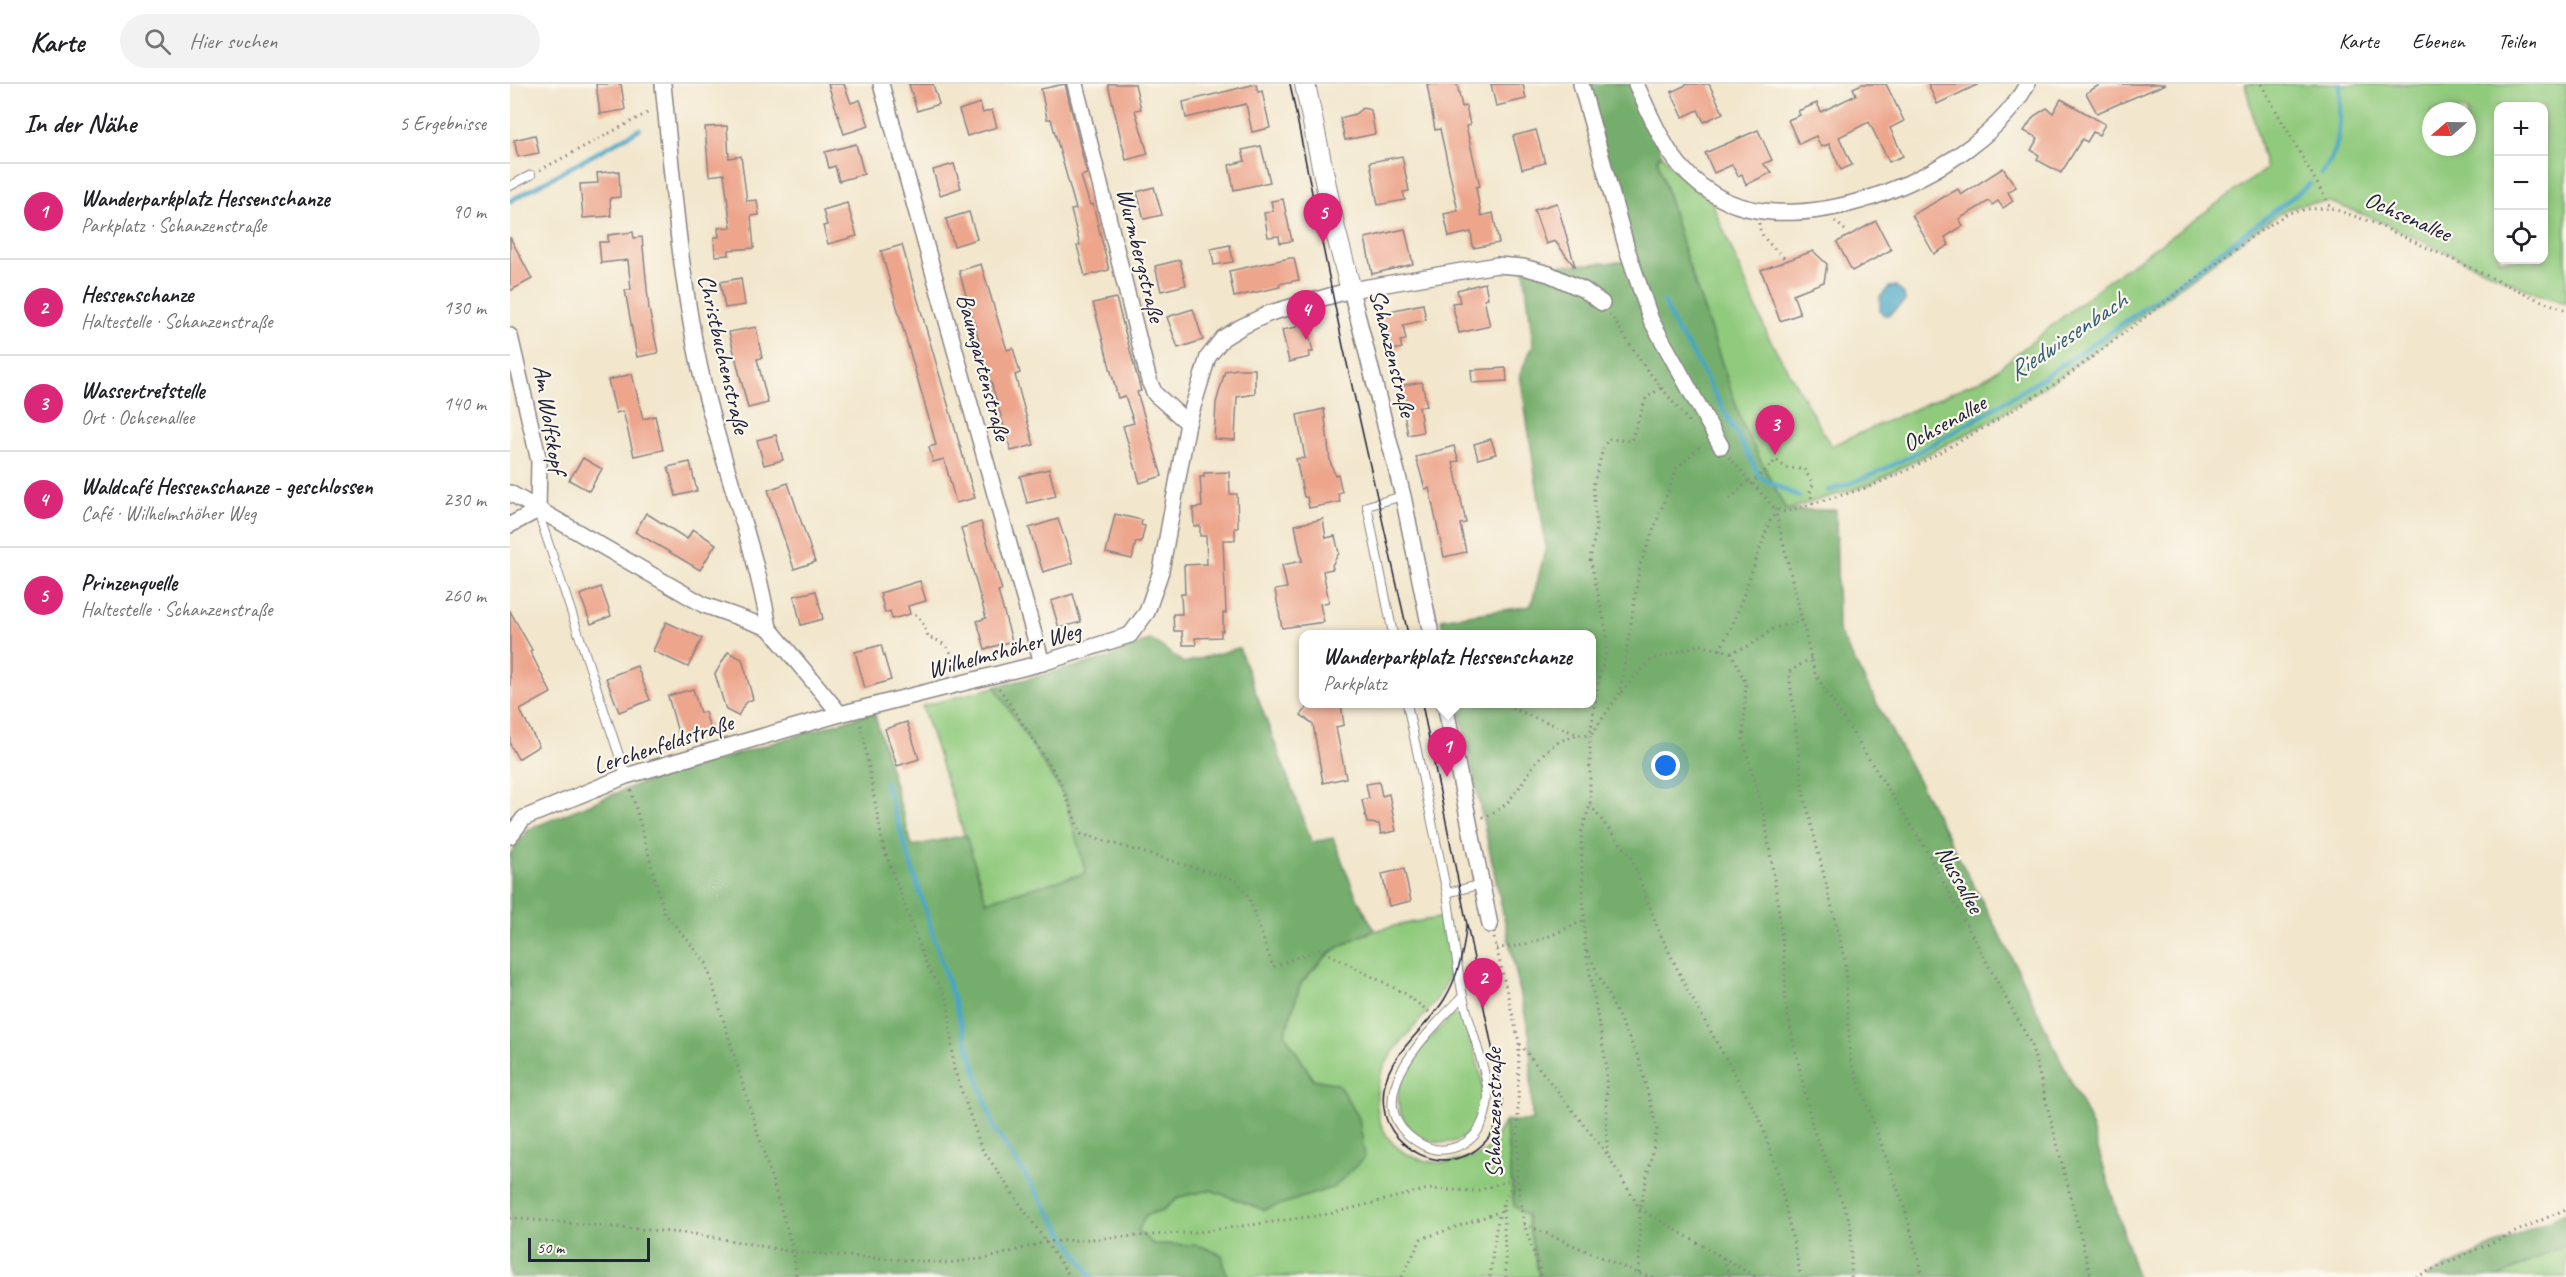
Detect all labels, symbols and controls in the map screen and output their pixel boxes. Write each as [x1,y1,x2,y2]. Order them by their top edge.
search box [120,14,540,68]
text: Karte [30,24,84,59]
icon: search [141,25,174,58]
text: Hier suchen [189,27,278,55]
text: Karte [2339,28,2379,54]
text: Ebenen [2412,28,2465,54]
text: Teilen [2498,28,2536,54]
north arrow [2422,102,2476,156]
map controls [2494,102,2548,264]
button: + [2494,102,2548,156]
text: In der Nähe [24,107,136,140]
text: 5 Ergebnisse [399,111,486,136]
button: − [2494,156,2548,210]
street label: Ochsenallee [2360,184,2458,249]
text: Wanderparkplatz Hessenschanze [81,185,330,213]
street label: Wurmbergstraße [1110,185,1173,327]
pin: 5 [1304,194,1342,243]
text: 1 [39,199,48,224]
text: 90 m [452,199,486,224]
button: locate [2494,210,2548,264]
text: Parkplatz · Schanzenstraße [81,213,266,238]
street label: Christbuchenstraße [691,272,757,439]
text: Hessenschanze [81,281,193,309]
water label: Riedwiesenbach [2001,283,2135,388]
street label: Schanzenstraße [1363,286,1424,422]
street label: Baumgartenstraße [950,290,1019,446]
pin: 4 [1286,290,1326,340]
text: 2 [39,295,48,320]
text: 130 m [443,295,486,320]
text: Haltestelle · Schanzenstraße [81,309,272,334]
street label: Am Wolfskopf [527,363,574,480]
text: Wassertretstelle [81,377,205,405]
street label: Ochsenallee [1897,387,1993,458]
text: 3 [39,391,48,416]
text: 140 m [443,391,486,416]
text: Ort · Ochsenallee [81,405,194,430]
pin: 3 [1756,406,1794,455]
text: Waldcafé Hessenschanze - geschlossen [81,473,373,501]
text: 4 [39,487,48,512]
text: 230 m [443,487,486,512]
text: Café · Wilhelmshöher Weg [81,501,256,526]
text: Prinzenquelle [81,569,177,597]
text: 5 [39,583,48,608]
text: 260 m [443,583,486,608]
text: Haltestelle · Schanzenstraße [81,597,272,622]
street label: Wilhelmshöher Weg [924,615,1085,685]
popup [1299,630,1596,708]
text: Wanderparkplatz Hessenschanze [1323,643,1572,671]
text: Parkplatz [1323,671,1387,696]
street label: Lerchenfeldstraße [589,707,739,781]
pin: 1 [1428,728,1466,777]
your location [1651,751,1680,780]
street label: Nussallee [1929,840,1992,920]
pin: 2 [1464,958,1502,1008]
street label: Schanzenstraße [1478,1046,1508,1178]
scale bar [528,1235,650,1262]
text: 50 m [537,1238,564,1258]

